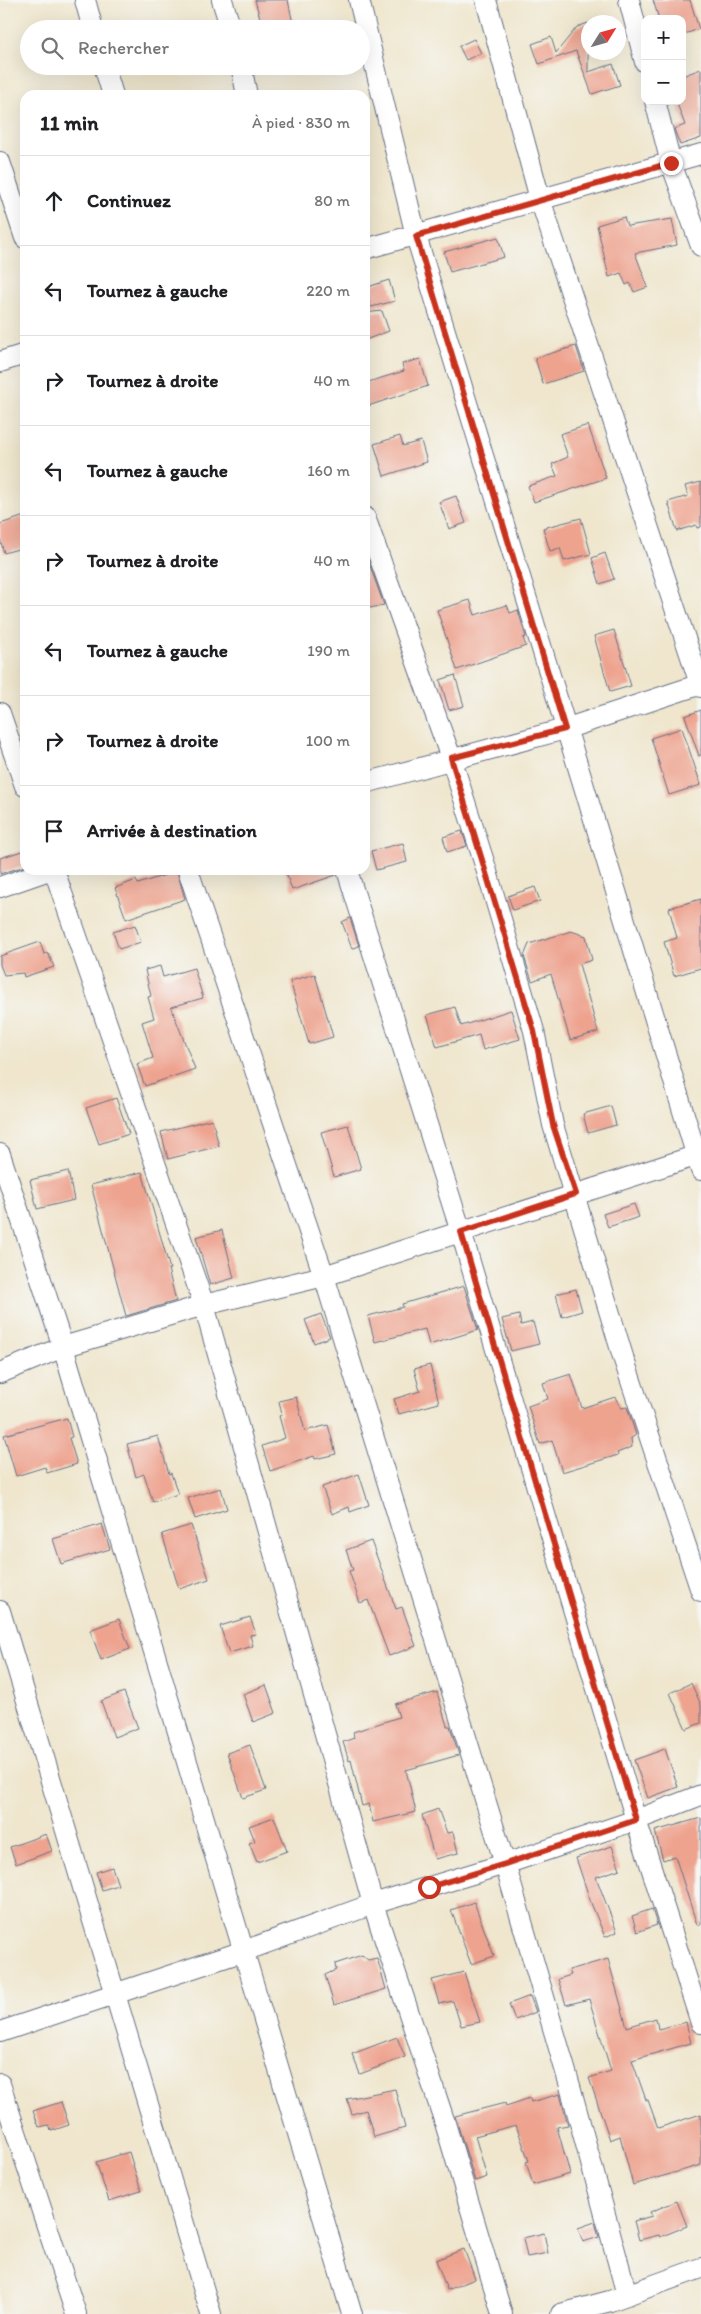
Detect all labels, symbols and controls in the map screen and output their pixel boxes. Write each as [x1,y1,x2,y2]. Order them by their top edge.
north arrow [581,15,626,60]
map controls [641,15,686,105]
button: + [641,15,686,60]
search box [20,20,370,75]
icon: search [38,34,66,62]
text: Rechercher [78,36,169,59]
button: − [641,60,686,105]
text: 11 min [40,110,98,135]
text: À pied · 830 m [252,113,350,132]
route end [660,152,683,175]
icon: ahead [40,187,68,215]
text: Continuez [87,189,171,212]
text: 80 m [314,191,350,210]
icon: left [40,277,68,305]
text: Tournez à gauche [87,279,228,302]
text: 220 m [306,281,350,300]
icon: right [40,367,68,395]
text: Tournez à droite [87,369,219,392]
text: 40 m [313,371,350,390]
icon: left [40,457,68,485]
text: Tournez à gauche [87,459,228,482]
text: 160 m [307,461,350,480]
icon: right [40,547,68,575]
text: Tournez à droite [87,549,219,572]
text: 40 m [313,551,350,570]
icon: left [40,637,68,665]
text: Tournez à gauche [87,639,228,662]
text: 190 m [307,641,350,660]
icon: right [40,727,68,755]
text: Tournez à droite [87,729,219,752]
text: 100 m [306,731,350,750]
icon: arrive [40,817,68,845]
text: Arrivée à destination [87,819,257,842]
route start [418,1876,441,1899]

